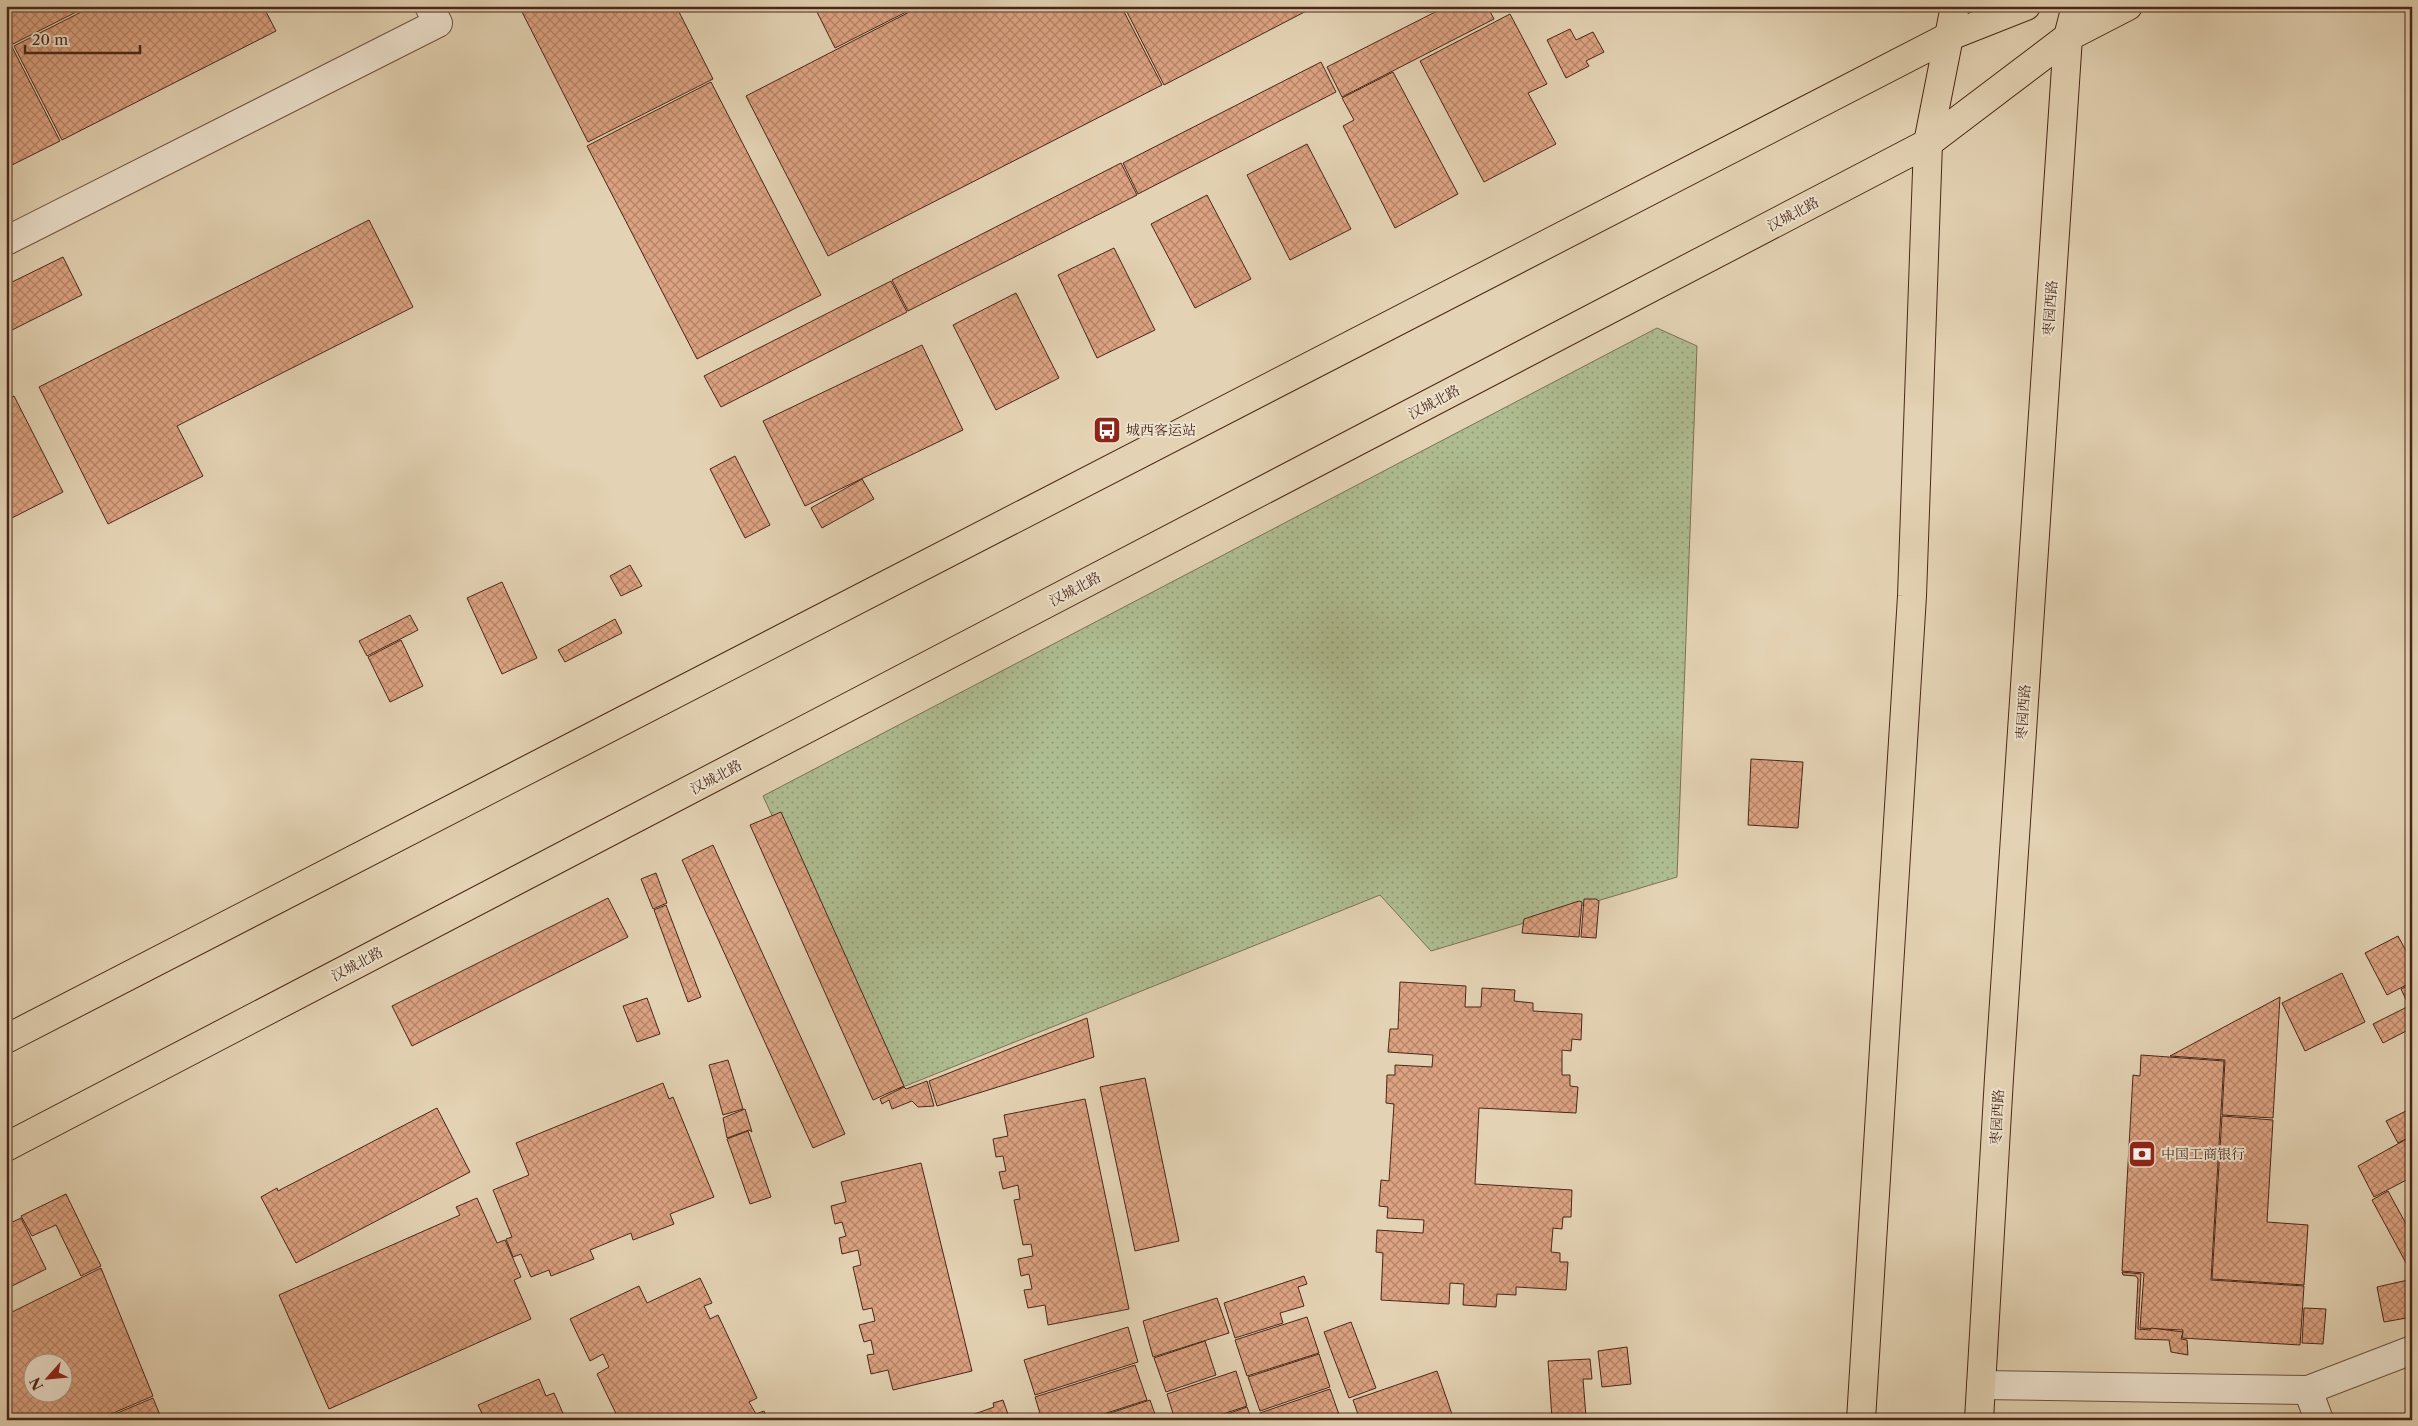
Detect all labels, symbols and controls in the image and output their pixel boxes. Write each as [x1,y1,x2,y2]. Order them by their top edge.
scale bar [25,22,140,54]
text: 20 m [32,30,68,49]
street label: 汉城北路 [1764,193,1822,235]
street label: 枣园西路 [2039,279,2061,337]
street label: 汉城北路 [1405,381,1463,423]
bus stop icon: 城西客运站 [1092,415,1122,445]
place label: 城西客运站 [1126,421,1196,439]
street label: 汉城北路 [1046,568,1104,610]
street label: 枣园西路 [2012,683,2034,741]
street label: 汉城北路 [687,756,745,798]
street label: 汉城北路 [328,943,386,985]
street label: 枣园西路 [1987,1089,2007,1145]
bank icon: 中国工商银行 [2127,1139,2157,1169]
place label: 中国工商银行 [2161,1145,2245,1163]
north arrow [22,1354,72,1404]
text: N [26,1374,47,1393]

